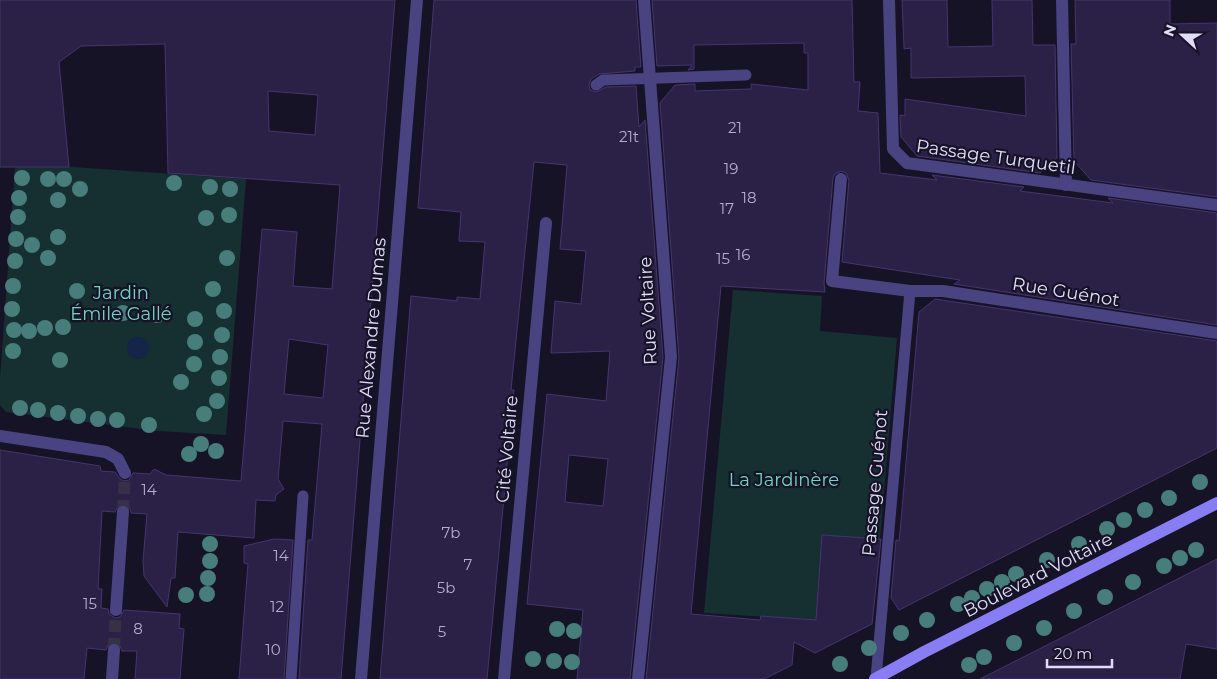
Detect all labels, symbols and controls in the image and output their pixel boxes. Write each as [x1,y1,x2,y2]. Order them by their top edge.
north arrow [1157,10,1207,60]
text: N [1159,22,1180,39]
house number: 21 [728,118,742,137]
house number: 21t [619,127,639,146]
street label: Passage Turquetil [915,135,1077,179]
house number: 19 [724,159,738,178]
house number: 18 [742,188,757,207]
house number: 17 [720,199,734,218]
street label: Rue Alexandre Dumas [351,236,391,439]
house number: 16 [736,245,750,264]
house number: 15 [716,249,730,268]
street label: Rue Voltaire [634,256,662,366]
street label: Rue Guénot [1011,273,1121,311]
park label: Jardin Émile Gallé [70,282,172,325]
street label: Cité Voltaire [491,394,523,504]
street label: Passage Guénot [858,409,892,557]
park label: La Jardinère [729,469,839,491]
house number: 14 [141,480,157,499]
house number: 7b [441,523,461,542]
street label: Boulevard Voltaire [960,528,1116,622]
house number: 14 [273,546,289,565]
house number: 7 [464,555,473,574]
house number: 5b [437,578,455,597]
house number: 15 [83,594,97,613]
house number: 12 [270,597,284,616]
house number: 8 [133,619,143,638]
house number: 5 [438,622,446,641]
scale bar [1047,636,1112,668]
house number: 10 [265,640,281,659]
text: 20 m [1054,644,1092,663]

